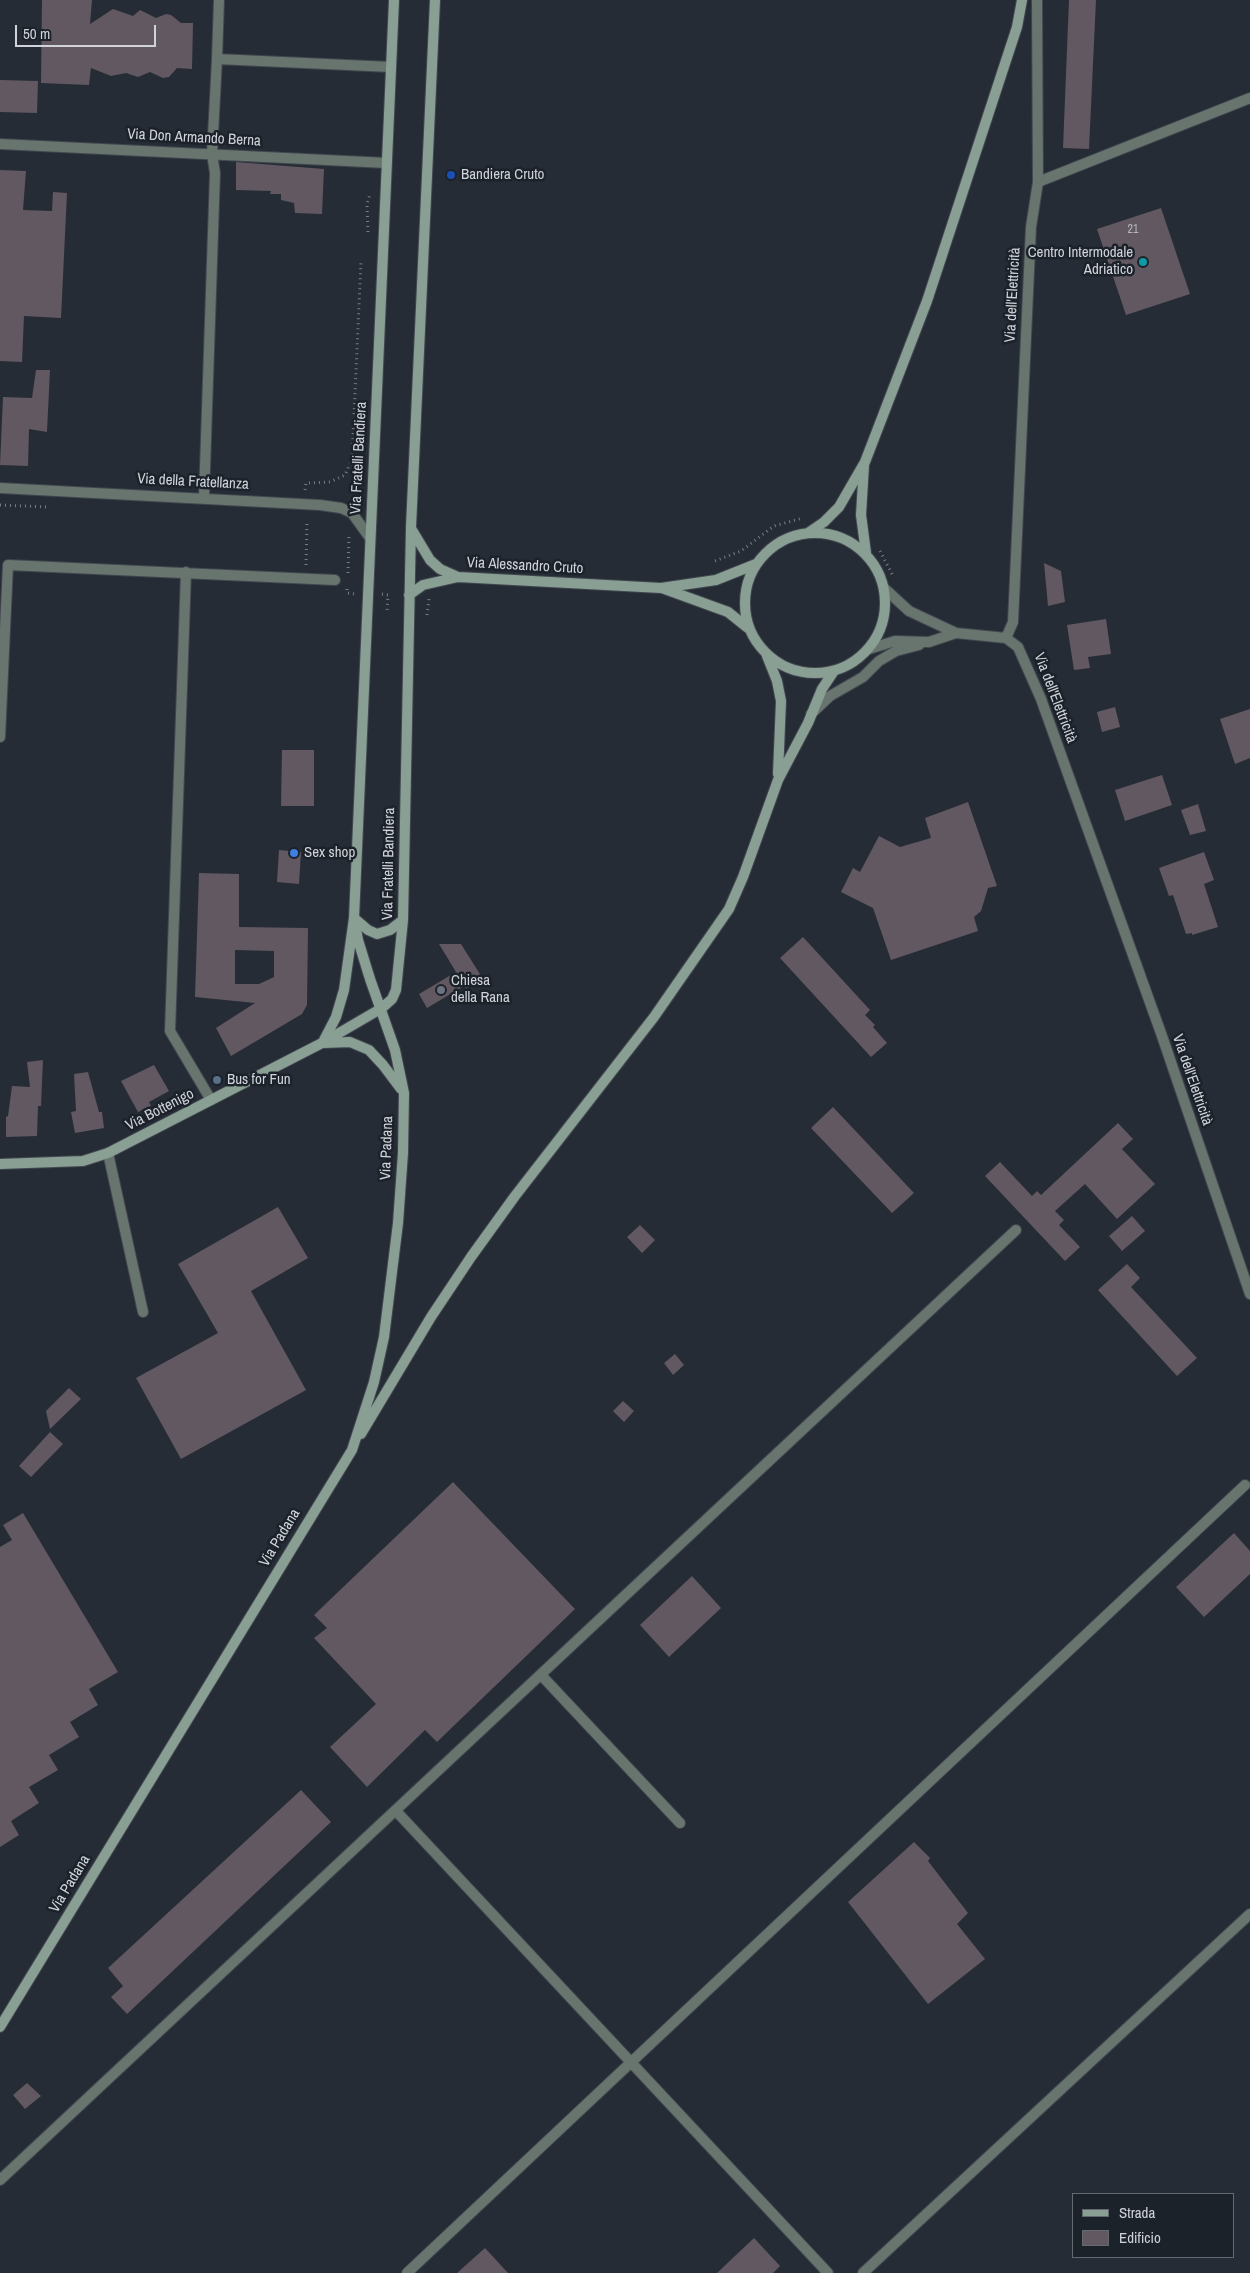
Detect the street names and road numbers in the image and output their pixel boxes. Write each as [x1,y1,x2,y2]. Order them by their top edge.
street label: Via Don Armando Berna [127,126,261,150]
street label: Via dell'Elettricità [1002,247,1024,343]
street label: Via Fratelli Bandiera [347,401,371,515]
street label: Via della Fratellanza [137,470,249,494]
street label: Via Alessandro Cruto [466,554,584,578]
street label: Via dell'Elettricità [1030,650,1080,746]
street label: Via Fratelli Bandiera [379,808,399,920]
street label: Via dell'Elettricità [1168,1032,1216,1128]
street label: Via Bottenigo [123,1085,197,1135]
street label: Via Padana [377,1116,397,1180]
street label: Via Padana [256,1506,304,1570]
street label: Via Padana [46,1852,94,1916]

